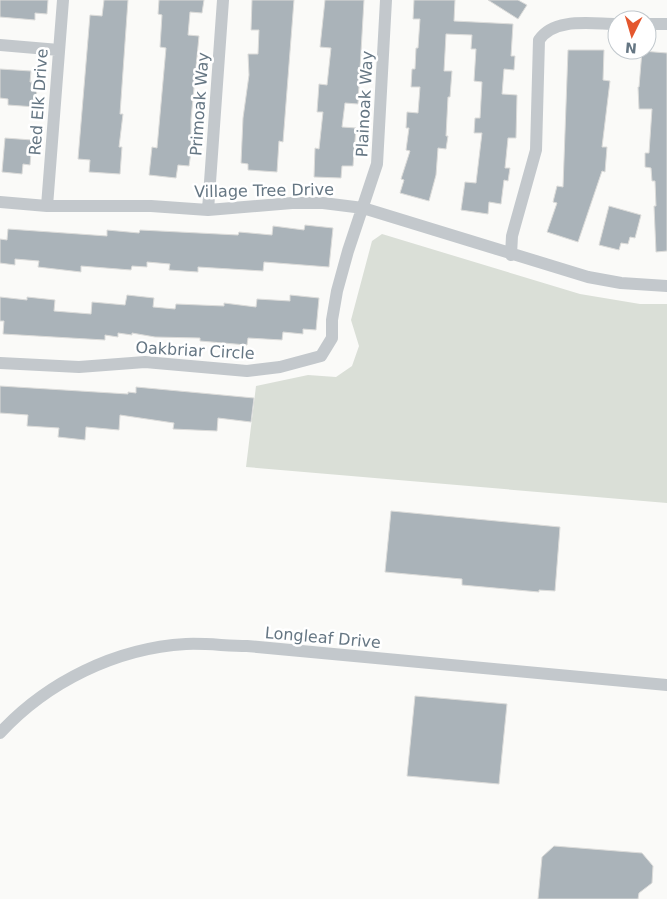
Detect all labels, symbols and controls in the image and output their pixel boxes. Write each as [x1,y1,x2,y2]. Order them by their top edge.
north arrow [607,10,657,60]
text: N [624,39,637,56]
street label: Red Elk Drive [25,48,52,156]
street label: Plainoak Way [352,50,377,158]
street label: Primoak Way [186,51,213,157]
street label: Village Tree Drive [194,180,334,201]
street label: Oakbriar Circle [135,338,255,363]
street label: Longleaf Drive [264,623,382,652]

